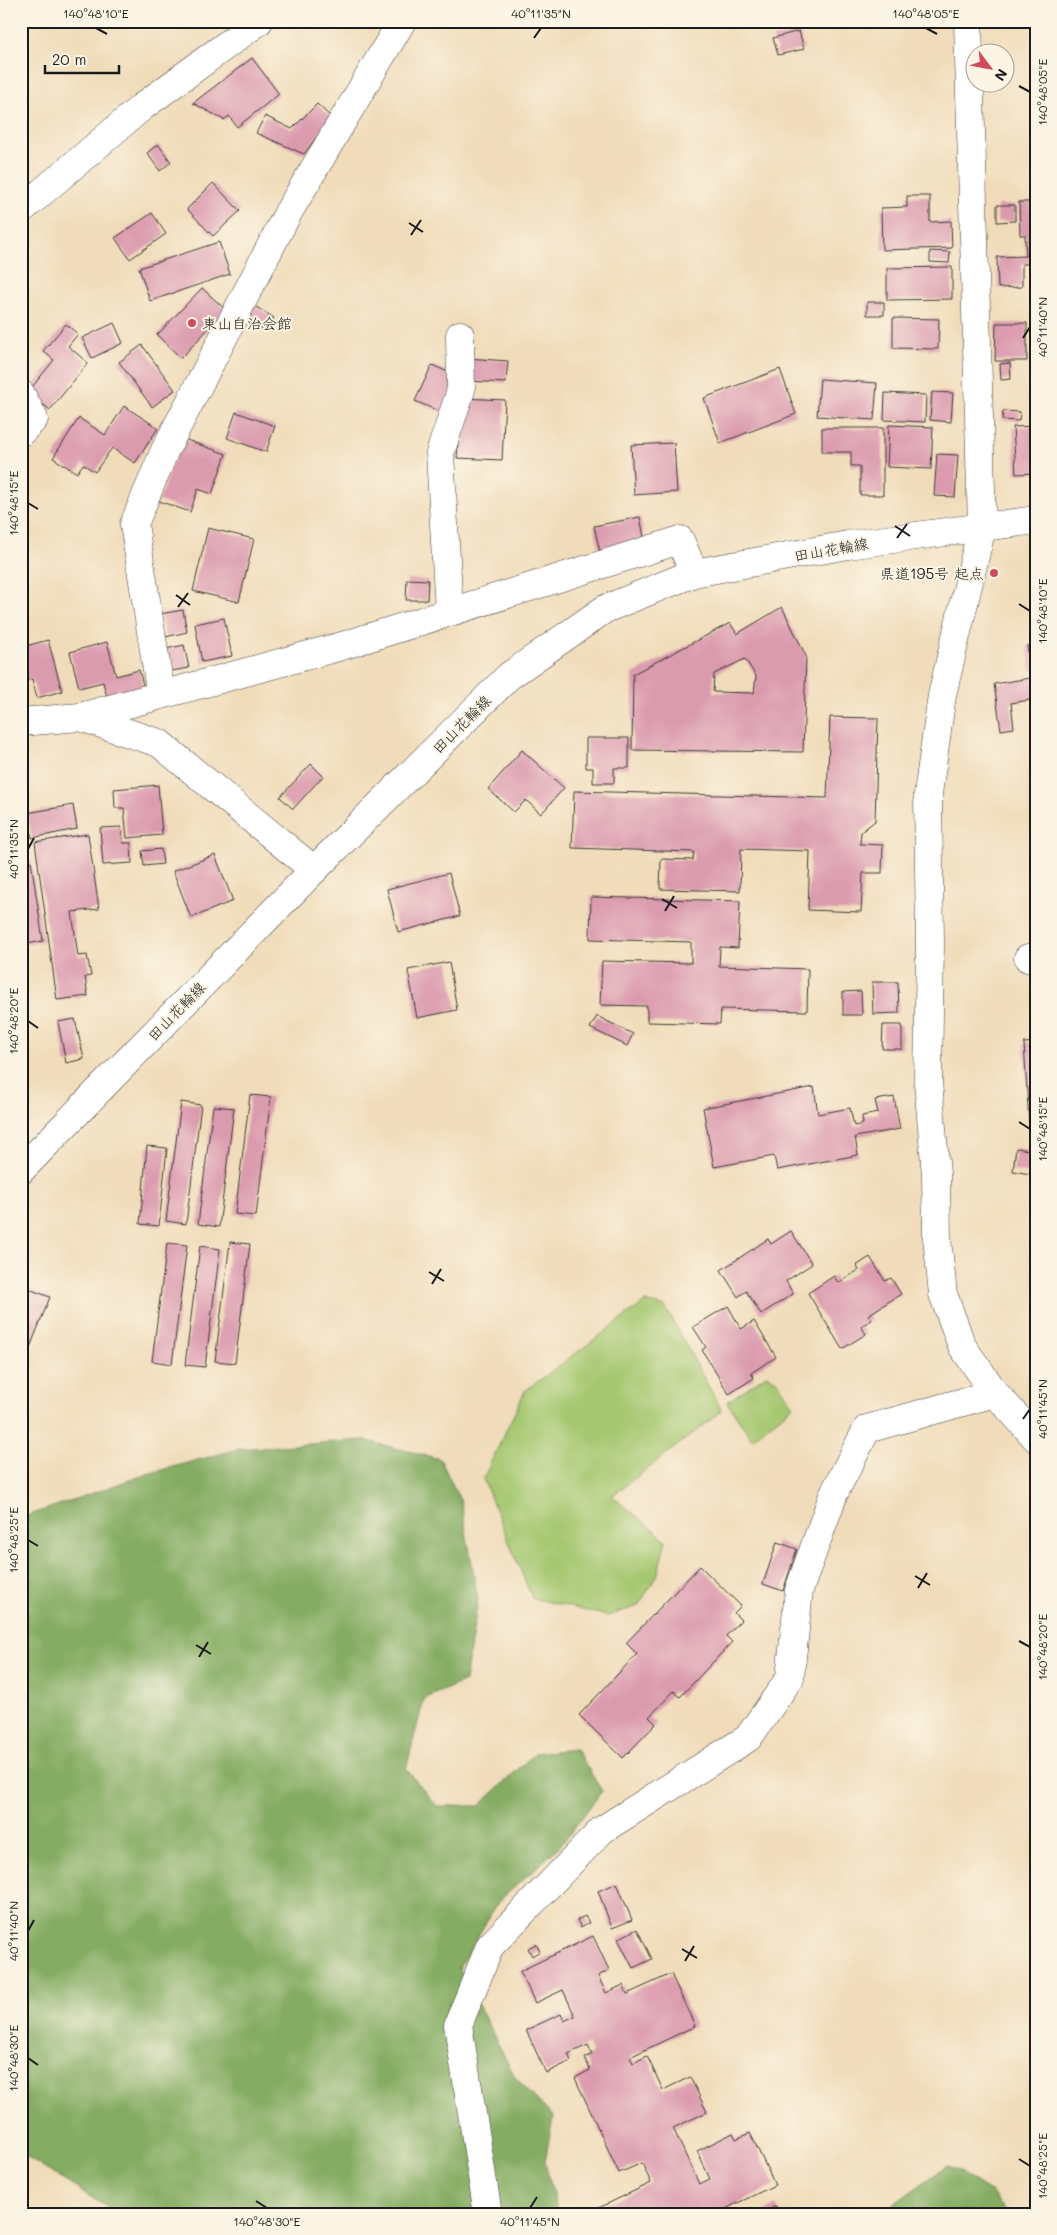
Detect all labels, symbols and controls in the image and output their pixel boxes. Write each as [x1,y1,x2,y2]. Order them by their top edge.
text: 140°48'10"E [63,5,129,21]
text: 40°11'35"N [511,5,571,21]
text: 140°48'05"E [893,5,960,21]
scale bar [45,42,119,74]
north arrow [964,42,1014,92]
text: 20 m [52,49,86,69]
text: 140°48'05"E [1034,58,1050,125]
text: N [991,66,1012,85]
text: 40°11'40"N [1034,297,1050,357]
place label: 東山自治会館 [202,313,292,333]
marker: 東山自治会館 [186,317,198,329]
text: 140°48'15"E [5,470,21,535]
street label: 田山花輪線 [792,533,870,565]
place label: 県道195号 起点 [880,563,984,583]
marker: 県道195号 起点 [988,567,1000,579]
text: 140°48'10"E [1034,578,1050,644]
street label: 田山花輪線 [427,690,495,758]
text: 40°11'35"N [5,819,21,879]
street label: 田山花輪線 [143,977,209,1045]
text: 140°48'20"E [5,988,21,1054]
text: 140°48'15"E [1034,1096,1050,1161]
text: 40°11'45"N [1034,1379,1050,1439]
text: 140°48'25"E [5,1507,21,1573]
text: 140°48'20"E [1034,1614,1050,1680]
text: 40°11'40"N [5,1901,21,1961]
text: 140°48'30"E [5,2024,21,2091]
text: 140°48'25"E [1034,2133,1050,2199]
text: 140°48'30"E [234,2213,301,2229]
text: 40°11'45"N [500,2213,560,2229]

